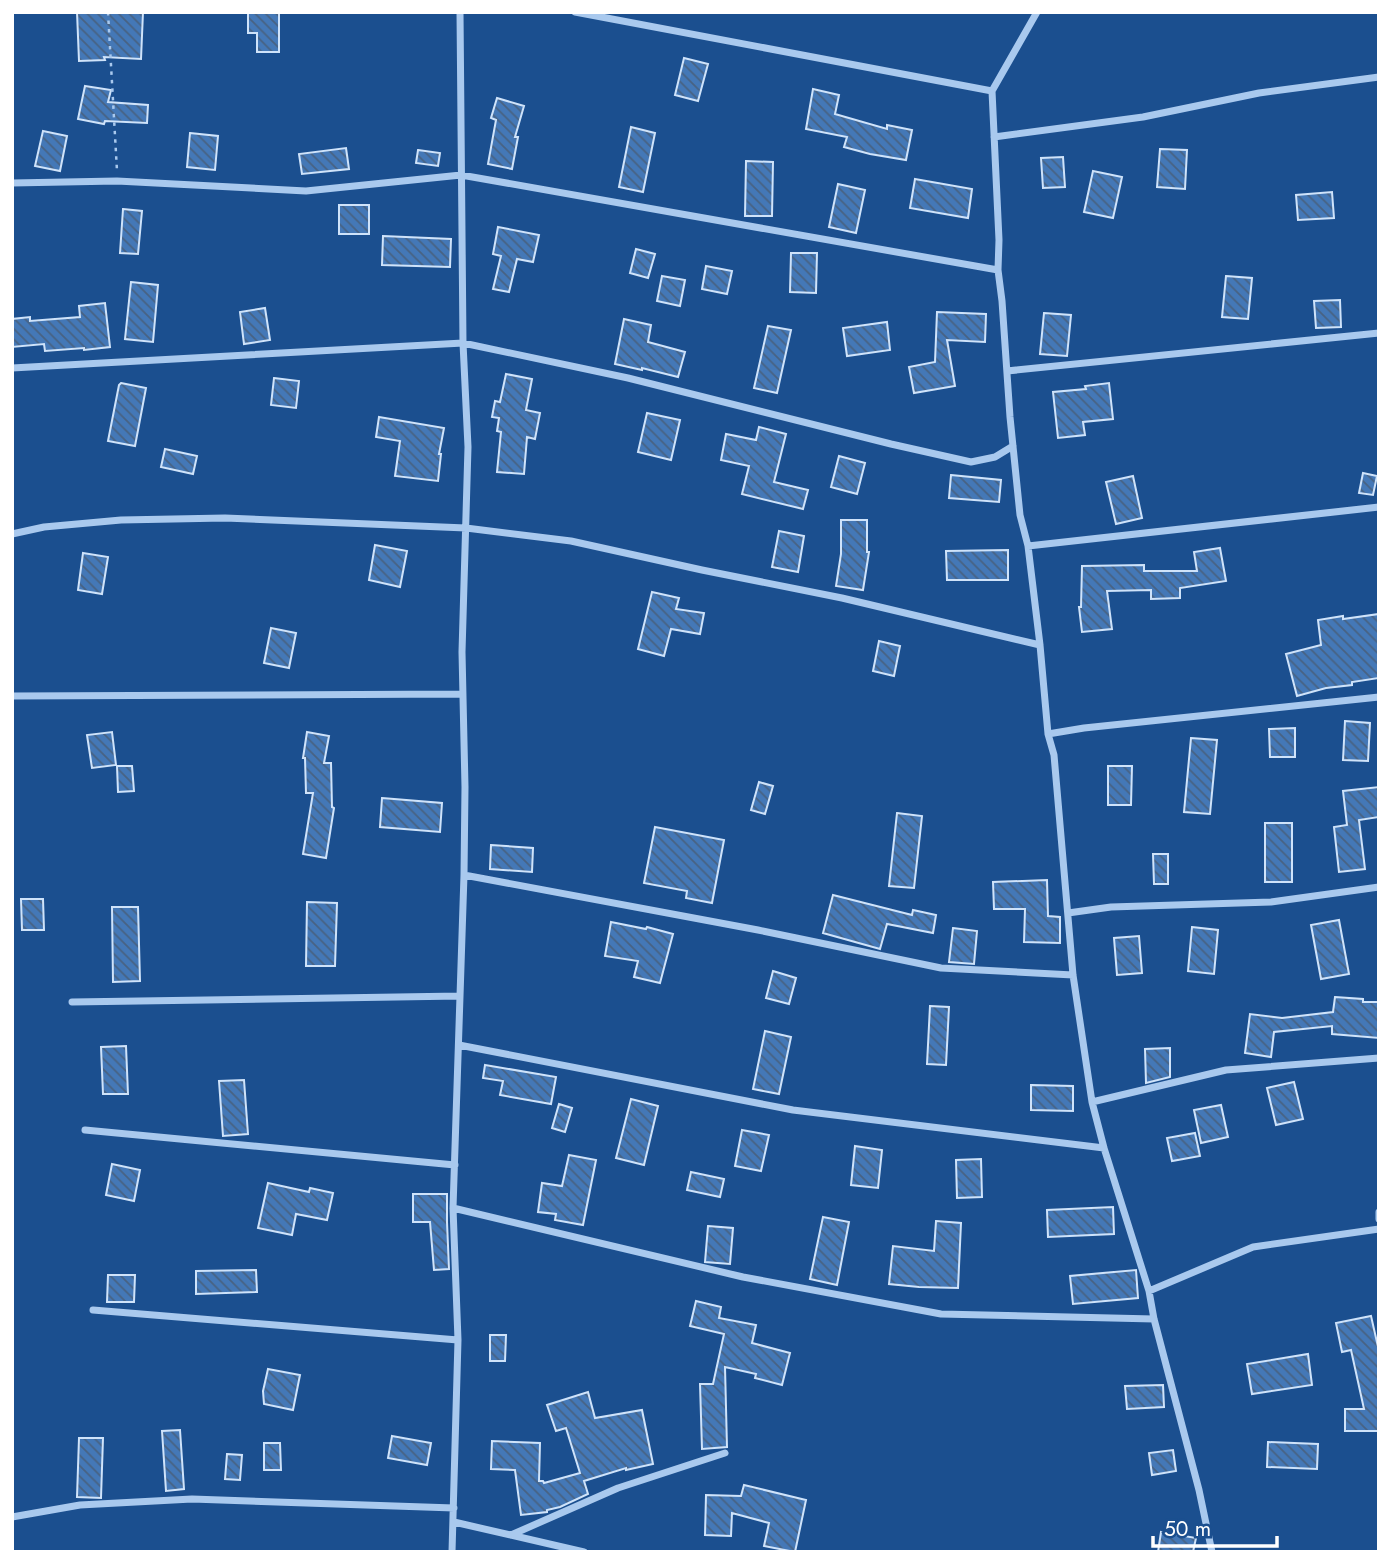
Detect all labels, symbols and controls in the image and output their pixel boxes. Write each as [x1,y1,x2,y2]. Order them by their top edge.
scale bar [1153,1504,1277,1548]
text: 50 m [1164,1514,1211,1544]

